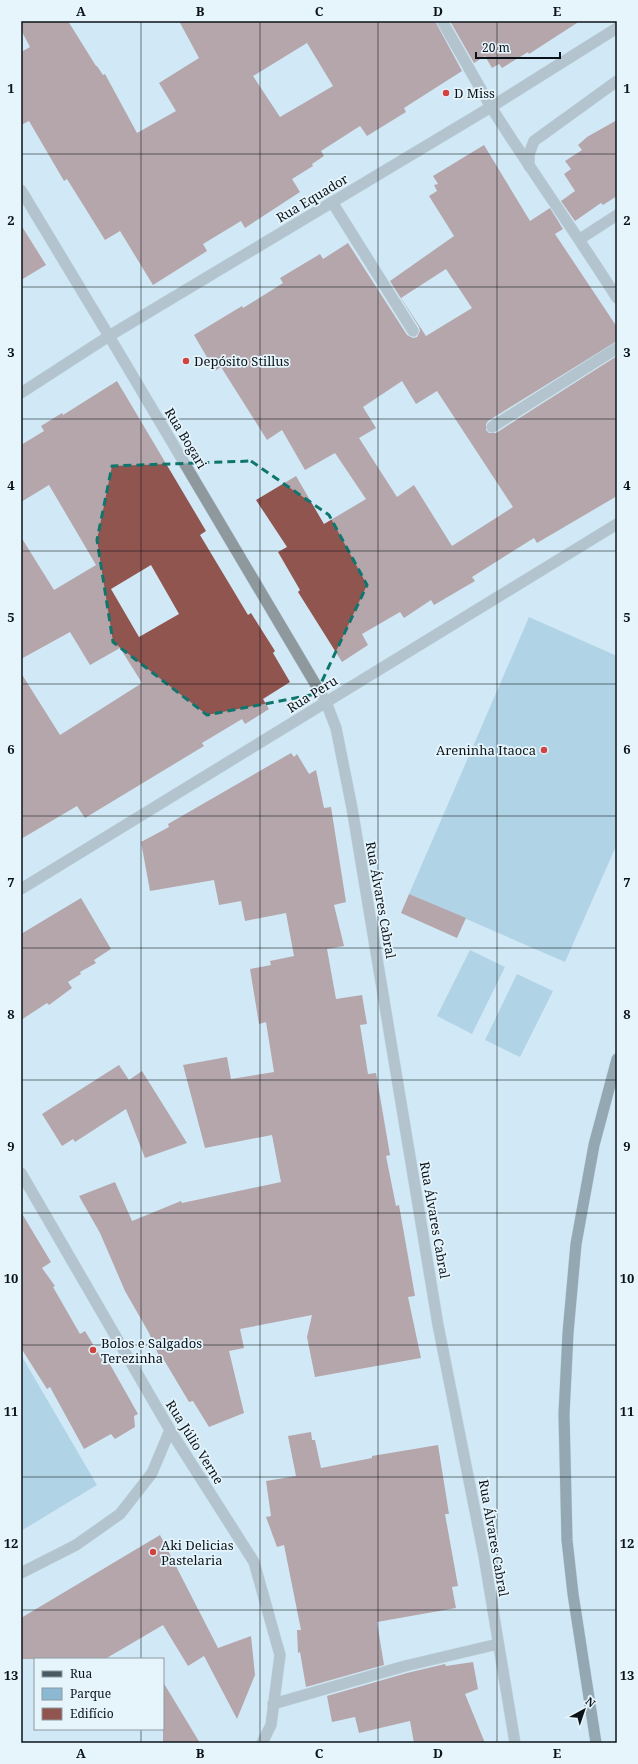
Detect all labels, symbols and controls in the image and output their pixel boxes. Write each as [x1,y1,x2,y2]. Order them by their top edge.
text: A [76,2,86,20]
text: B [196,2,205,20]
text: C [315,2,324,20]
text: D [433,2,443,20]
text: E [553,2,562,20]
scale bar [476,34,560,60]
text: 20 m [482,39,510,56]
text: 1 [7,79,15,97]
text: 1 [623,79,631,97]
place label: D Miss [454,84,495,102]
marker: D Miss [441,88,451,98]
street label: Rua Equador [273,169,351,227]
text: 2 [7,211,15,229]
text: 2 [623,211,631,229]
text: 3 [7,343,15,361]
text: 3 [623,343,631,361]
place label: Depósito Stillus [194,352,289,370]
marker: Depósito Stillus [181,356,191,366]
street label: Rua Bogari [161,404,211,472]
text: 4 [7,476,15,494]
text: 4 [623,476,631,494]
text: 5 [7,608,15,626]
text: 5 [623,608,631,626]
street label: Rua Peru [283,671,341,717]
text: 6 [7,740,15,758]
text: 6 [623,740,631,758]
place label: Areninha Itaoca [436,741,536,759]
marker: Areninha Itaoca [539,745,549,755]
street label: Rua Álvares Cabral [362,840,400,960]
text: 7 [7,873,15,891]
text: 7 [623,873,631,891]
text: 8 [7,1005,15,1023]
text: 8 [623,1005,631,1023]
text: 9 [7,1137,15,1155]
text: 9 [623,1137,631,1155]
street label: Rua Álvares Cabral [416,1160,454,1280]
text: 10 [4,1269,18,1287]
text: 10 [620,1269,634,1287]
place label: Bolos e Salgados Terezinha [101,1334,202,1367]
marker: Bolos e Salgados Terezinha [88,1345,98,1355]
street label: Rua Júlio Verne [162,1397,228,1487]
text: 11 [4,1402,18,1420]
text: 11 [620,1402,634,1420]
street label: Rua Álvares Cabral [475,1478,513,1598]
text: 12 [4,1534,18,1552]
text: 12 [620,1534,634,1552]
place label: Aki Delicias Pastelaria [161,1536,234,1569]
marker: Aki Delicias Pastelaria [148,1547,158,1557]
legend [34,1658,164,1730]
text: Rua [70,1665,92,1682]
text: 13 [4,1666,18,1684]
text: 13 [620,1666,634,1684]
text: Parque [70,1685,111,1702]
north arrow [564,1690,604,1730]
text: N [583,1693,599,1711]
text: Edifício [70,1705,114,1722]
text: A [76,1744,86,1762]
text: B [196,1744,205,1762]
text: C [315,1744,324,1762]
text: D [433,1744,443,1762]
text: E [553,1744,562,1762]

